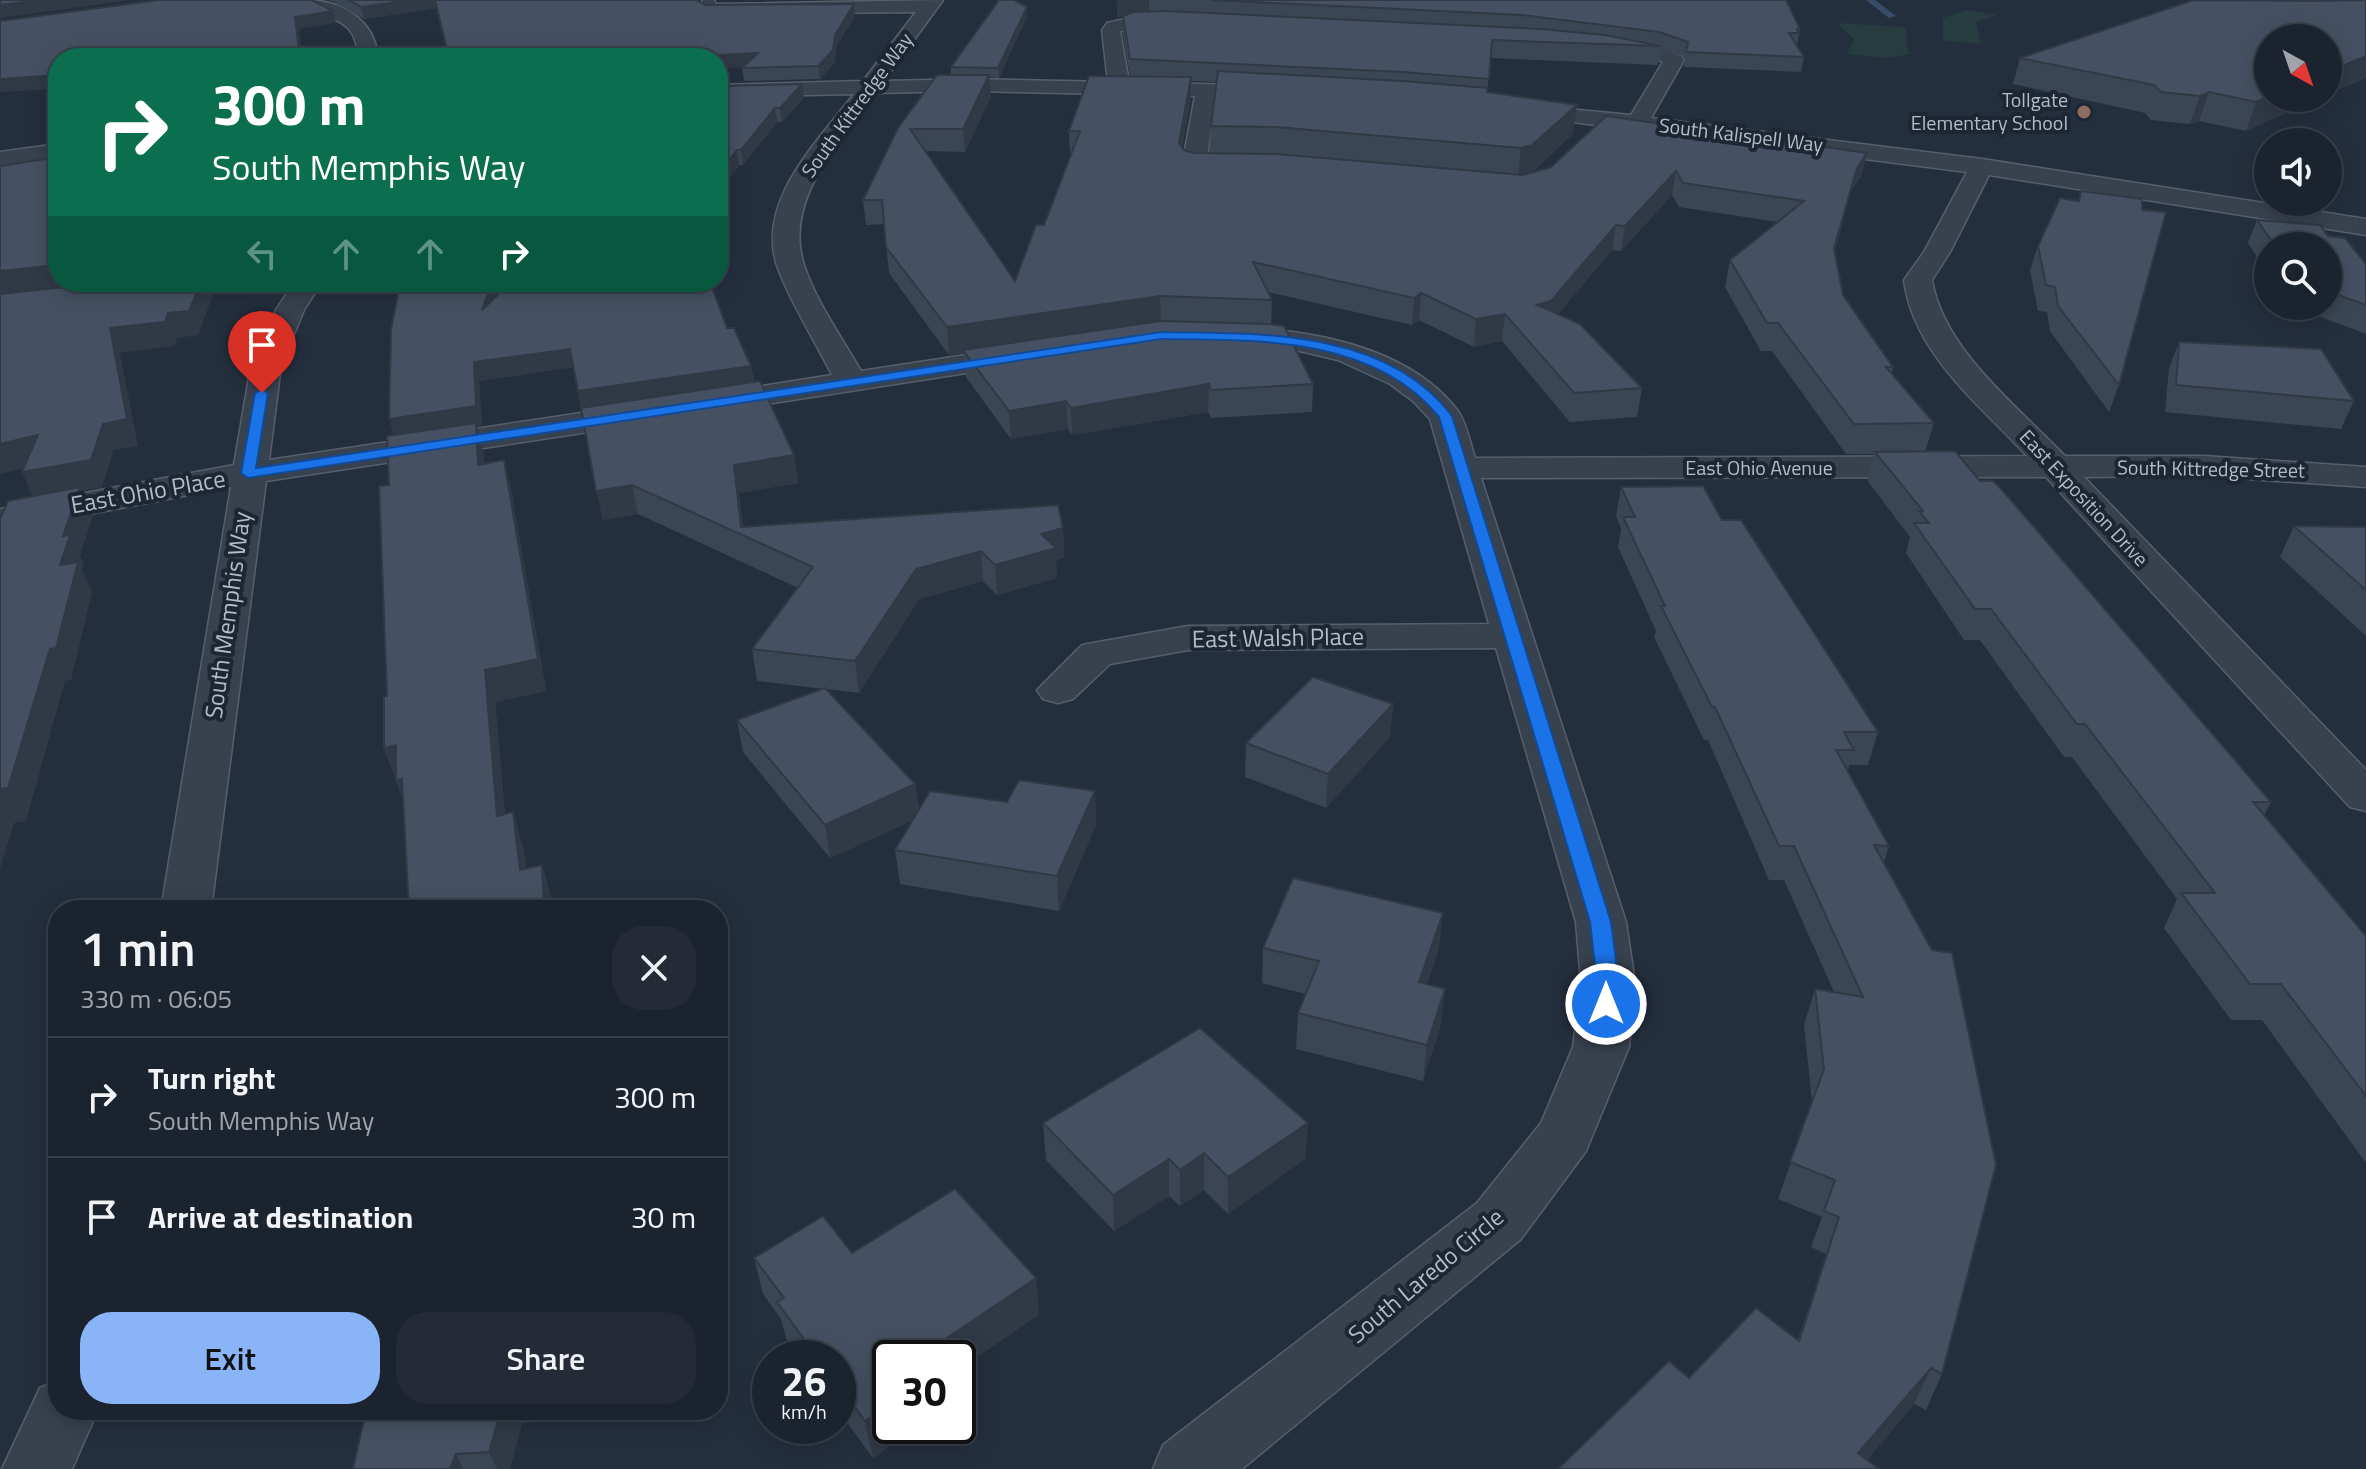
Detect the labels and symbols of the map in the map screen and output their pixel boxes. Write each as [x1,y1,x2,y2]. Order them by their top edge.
north arrow [2254,24,2342,112]
street label: South Kittredge Way [793,25,920,184]
place label: Tollgate Elementary School [1911,84,2068,138]
marker: Tollgate Elementary School [2075,103,2093,121]
street label: South Kalispell Way [1657,109,1825,160]
pin [228,311,296,393]
street label: East Exposition Drive [2012,422,2156,573]
street label: South Kittredge Street [2117,451,2305,486]
street label: East Ohio Avenue [1685,452,1833,483]
street label: East Ohio Place [68,460,228,522]
street label: South Memphis Way [195,509,259,721]
street label: East Walsh Place [1192,618,1364,657]
position arrow [1564,962,1648,1046]
street label: South Laredo Circle [1340,1199,1511,1351]
speed limit sign: 30 [872,1340,976,1444]

